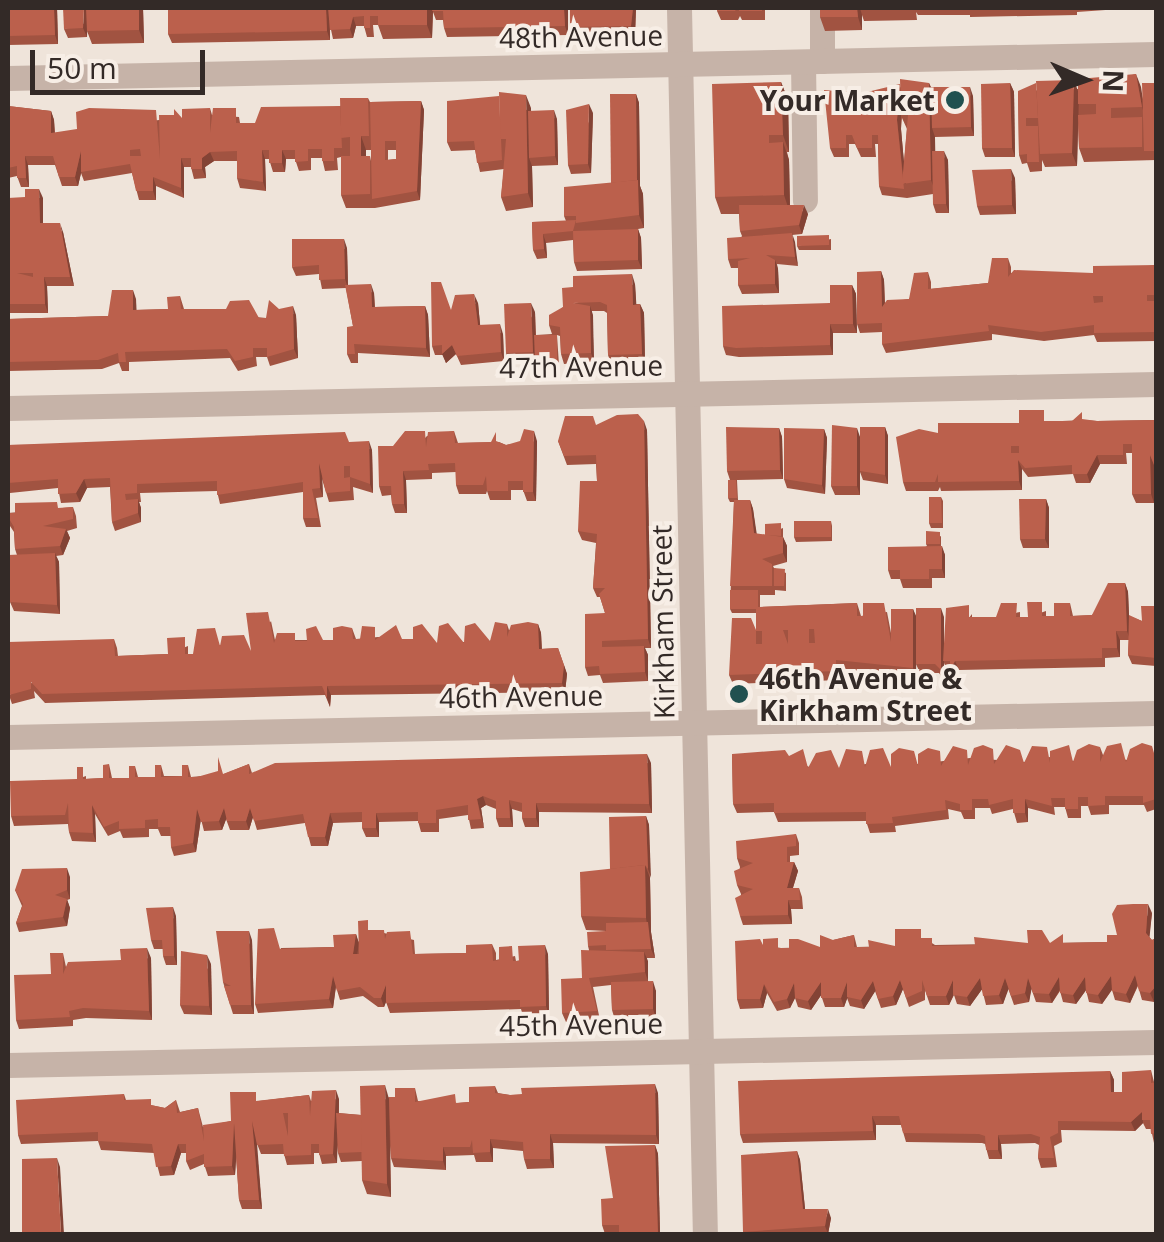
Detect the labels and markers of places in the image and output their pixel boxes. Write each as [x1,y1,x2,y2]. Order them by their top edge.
place label: Your Market [760,83,935,117]
marker: Your Market [944,89,966,111]
place label: 46th Avenue & Kirkham Street [759,661,972,727]
marker: 46th Avenue & Kirkham Street [728,683,750,705]

